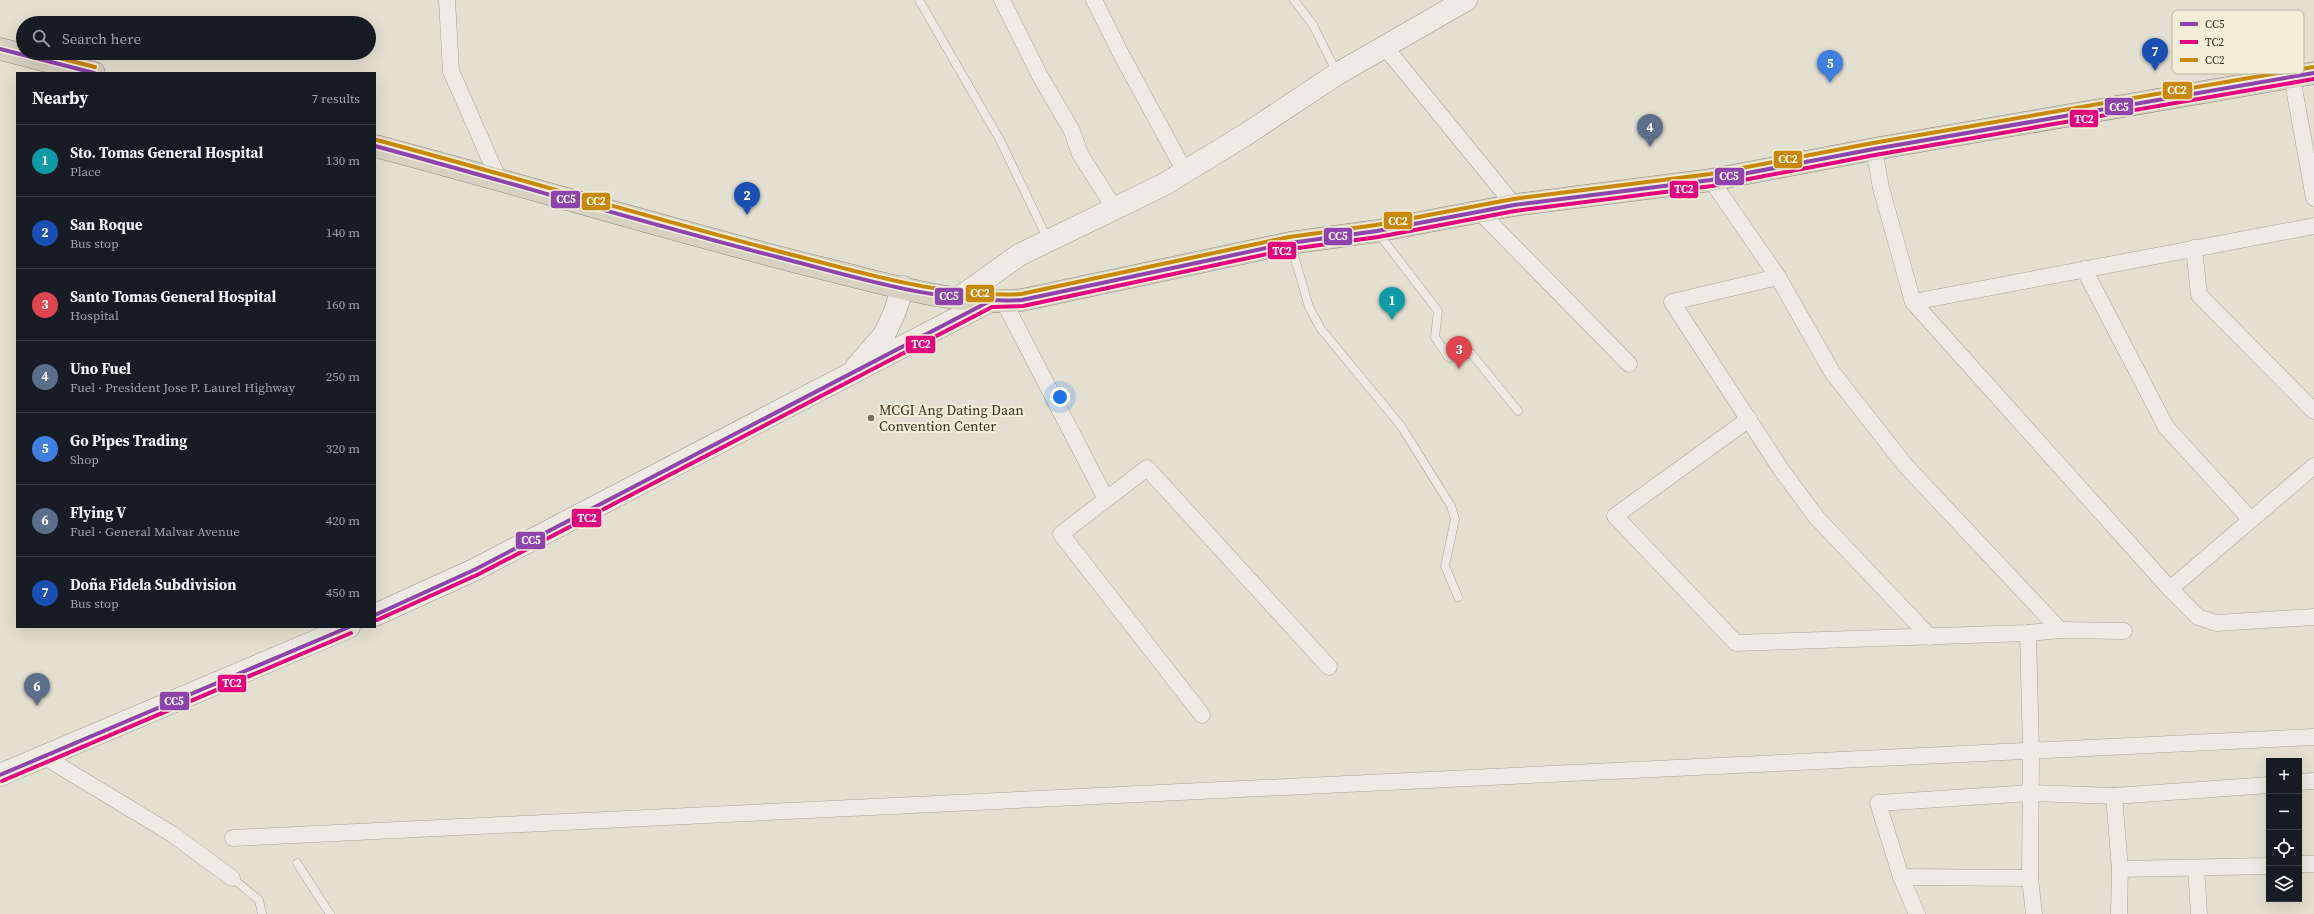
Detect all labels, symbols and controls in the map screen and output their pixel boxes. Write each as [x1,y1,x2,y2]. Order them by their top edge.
legend [2172,10,2304,74]
search box [16,16,376,60]
text: CC5 [2205,17,2225,32]
icon: search [30,27,52,49]
text: Search here [62,28,141,49]
text: TC2 [2205,35,2224,50]
pin: 7 [2142,38,2168,71]
pin: 5 [1817,50,1843,83]
text: CC2 [2205,53,2225,68]
line badge: CC2 [2162,81,2193,100]
text: CC2 [2167,83,2187,98]
text: Nearby [32,86,88,110]
text: 7 results [312,90,360,107]
line badge: CC5 [2104,97,2134,116]
text: CC5 [2109,100,2129,115]
line badge: TC2 [2069,109,2099,128]
text: TC2 [2074,112,2094,127]
pin: 4 [1637,114,1663,147]
text: Sto. Tomas General Hospital [70,142,263,163]
line badge: CC2 [1773,150,1803,169]
text: 1 [41,152,49,169]
text: 130 m [326,152,360,169]
text: CC2 [1778,152,1798,167]
text: Place [70,163,101,180]
line badge: CC5 [1714,167,1745,186]
text: CC5 [1719,169,1739,184]
line badge: TC2 [1669,180,1699,199]
pin: 2 [734,182,760,215]
text: TC2 [1674,182,1694,197]
line badge: CC5 [550,190,581,209]
text: CC5 [556,192,576,207]
line badge: CC2 [581,192,611,211]
text: CC2 [586,194,606,209]
line badge: CC2 [1383,211,1413,230]
text: San Roque [70,214,143,235]
text: CC2 [1388,214,1408,229]
text: 2 [41,224,49,241]
text: 140 m [326,224,360,241]
line badge: CC5 [1323,227,1353,246]
text: CC5 [1328,229,1348,244]
text: Bus stop [70,235,119,252]
line badge: TC2 [1267,241,1297,260]
text: TC2 [1272,244,1292,259]
line badge: CC2 [965,284,995,303]
text: Santo Tomas General Hospital [70,286,276,307]
text: CC2 [970,286,990,301]
line badge: CC5 [934,287,964,306]
pin: 1 [1379,287,1405,320]
text: CC5 [939,289,959,304]
text: 3 [41,296,49,313]
text: 160 m [326,296,360,313]
text: Hospital [70,307,119,324]
line badge: TC2 [905,335,936,354]
pin: 3 [1446,336,1472,369]
text: TC2 [911,337,931,352]
text: Uno Fuel [70,358,131,379]
text: 4 [41,368,49,385]
text: 250 m [326,368,360,385]
text: Fuel · President Jose P. Laurel Highway [70,379,295,396]
your location [1050,387,1070,407]
place label: MCGI Ang Dating Daan Convention Center [879,400,1024,436]
marker: MCGI Ang Dating Daan Convention Center [866,413,876,423]
text: Go Pipes Trading [70,430,187,451]
text: 5 [41,440,49,457]
text: 320 m [326,440,360,457]
text: Shop [70,451,99,468]
text: Flying V [70,502,126,523]
line badge: TC2 [571,508,602,528]
text: TC2 [577,511,597,526]
text: 6 [41,512,49,529]
text: 420 m [326,512,360,529]
text: Fuel · General Malvar Avenue [70,523,240,540]
line badge: CC5 [515,531,546,550]
text: CC5 [521,533,541,548]
text: Doña Fidela Subdivision [70,574,237,595]
text: 7 [41,584,49,601]
text: 450 m [326,584,360,601]
text: Bus stop [70,595,119,612]
pin: 6 [24,673,50,706]
line badge: TC2 [217,674,247,693]
text: TC2 [222,676,242,691]
line badge: CC5 [159,691,190,711]
text: CC5 [164,694,184,709]
map controls [2266,758,2302,902]
button: + [2266,758,2302,794]
button: − [2266,794,2302,830]
button: locate [2266,830,2302,866]
button: layers [2266,866,2302,902]

